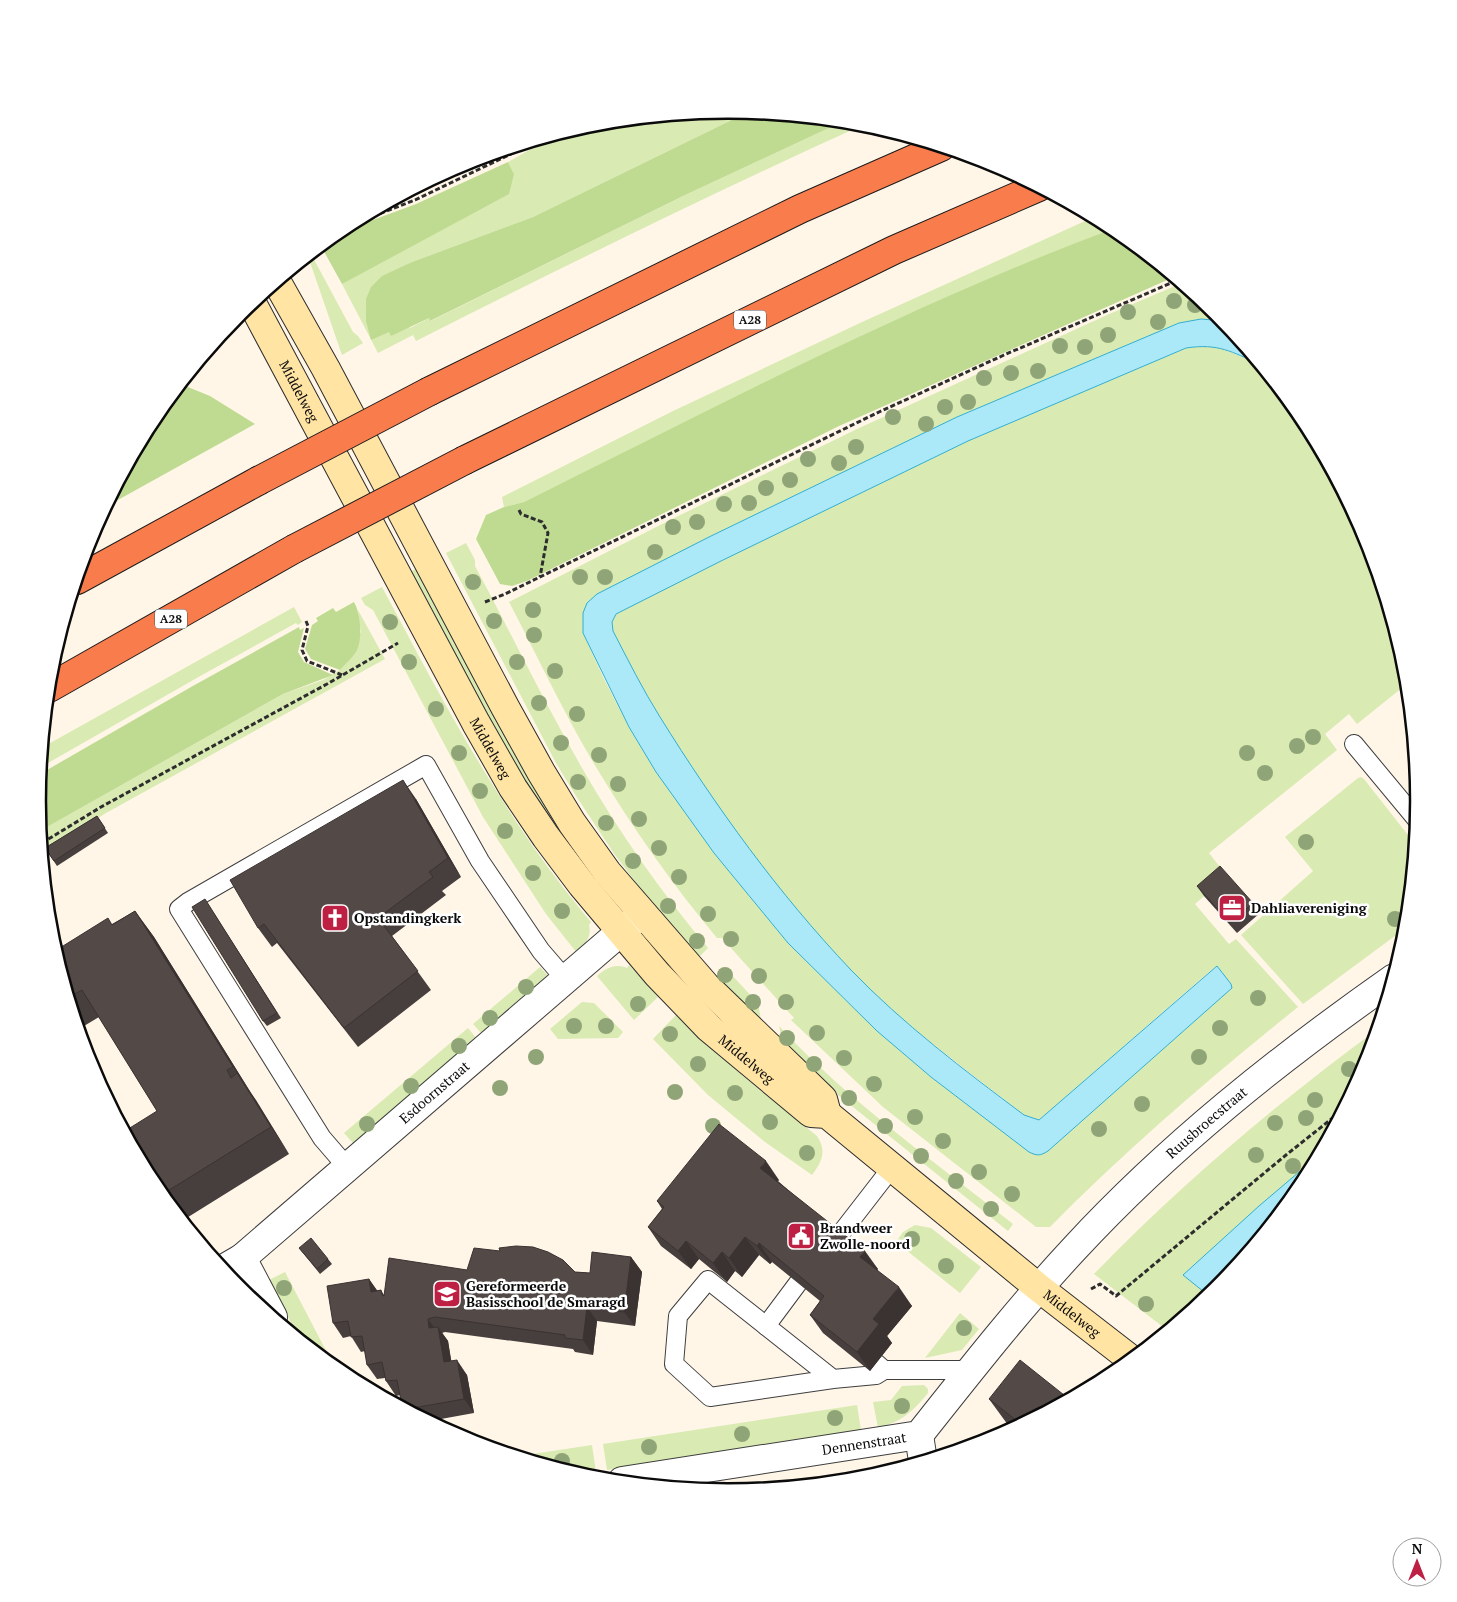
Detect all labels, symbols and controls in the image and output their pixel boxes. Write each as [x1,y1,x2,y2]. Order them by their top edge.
road number: A28 [734,310,766,330]
street label: Middelweg [275,357,324,426]
road number: A28 [155,610,187,628]
street label: Middelweg [466,714,516,783]
office icon: Dahliavereniging [1217,893,1247,923]
place label: Dahliavereniging [1251,898,1368,917]
church icon: Opstandingkerk [320,903,350,933]
place label: Opstandingkerk [354,908,462,927]
street label: Middelweg [715,1030,779,1088]
street label: Esdoornstraat [395,1056,474,1127]
street label: Ruusbroecstraat [1162,1082,1252,1163]
place label: Brandweer Zwolle-noord [820,1218,911,1253]
public building icon: Brandweer Zwolle-noord [786,1221,816,1251]
place label: Gereformeerde Basisschool de Smaragd [466,1276,626,1311]
school or university icon: Gereformeerde Basisschool de Smaragd [432,1279,462,1309]
street label: Middelweg [1040,1285,1105,1342]
street label: Dennenstraat [821,1427,908,1459]
north arrow [1392,1537,1442,1587]
text: N [1412,1539,1423,1558]

